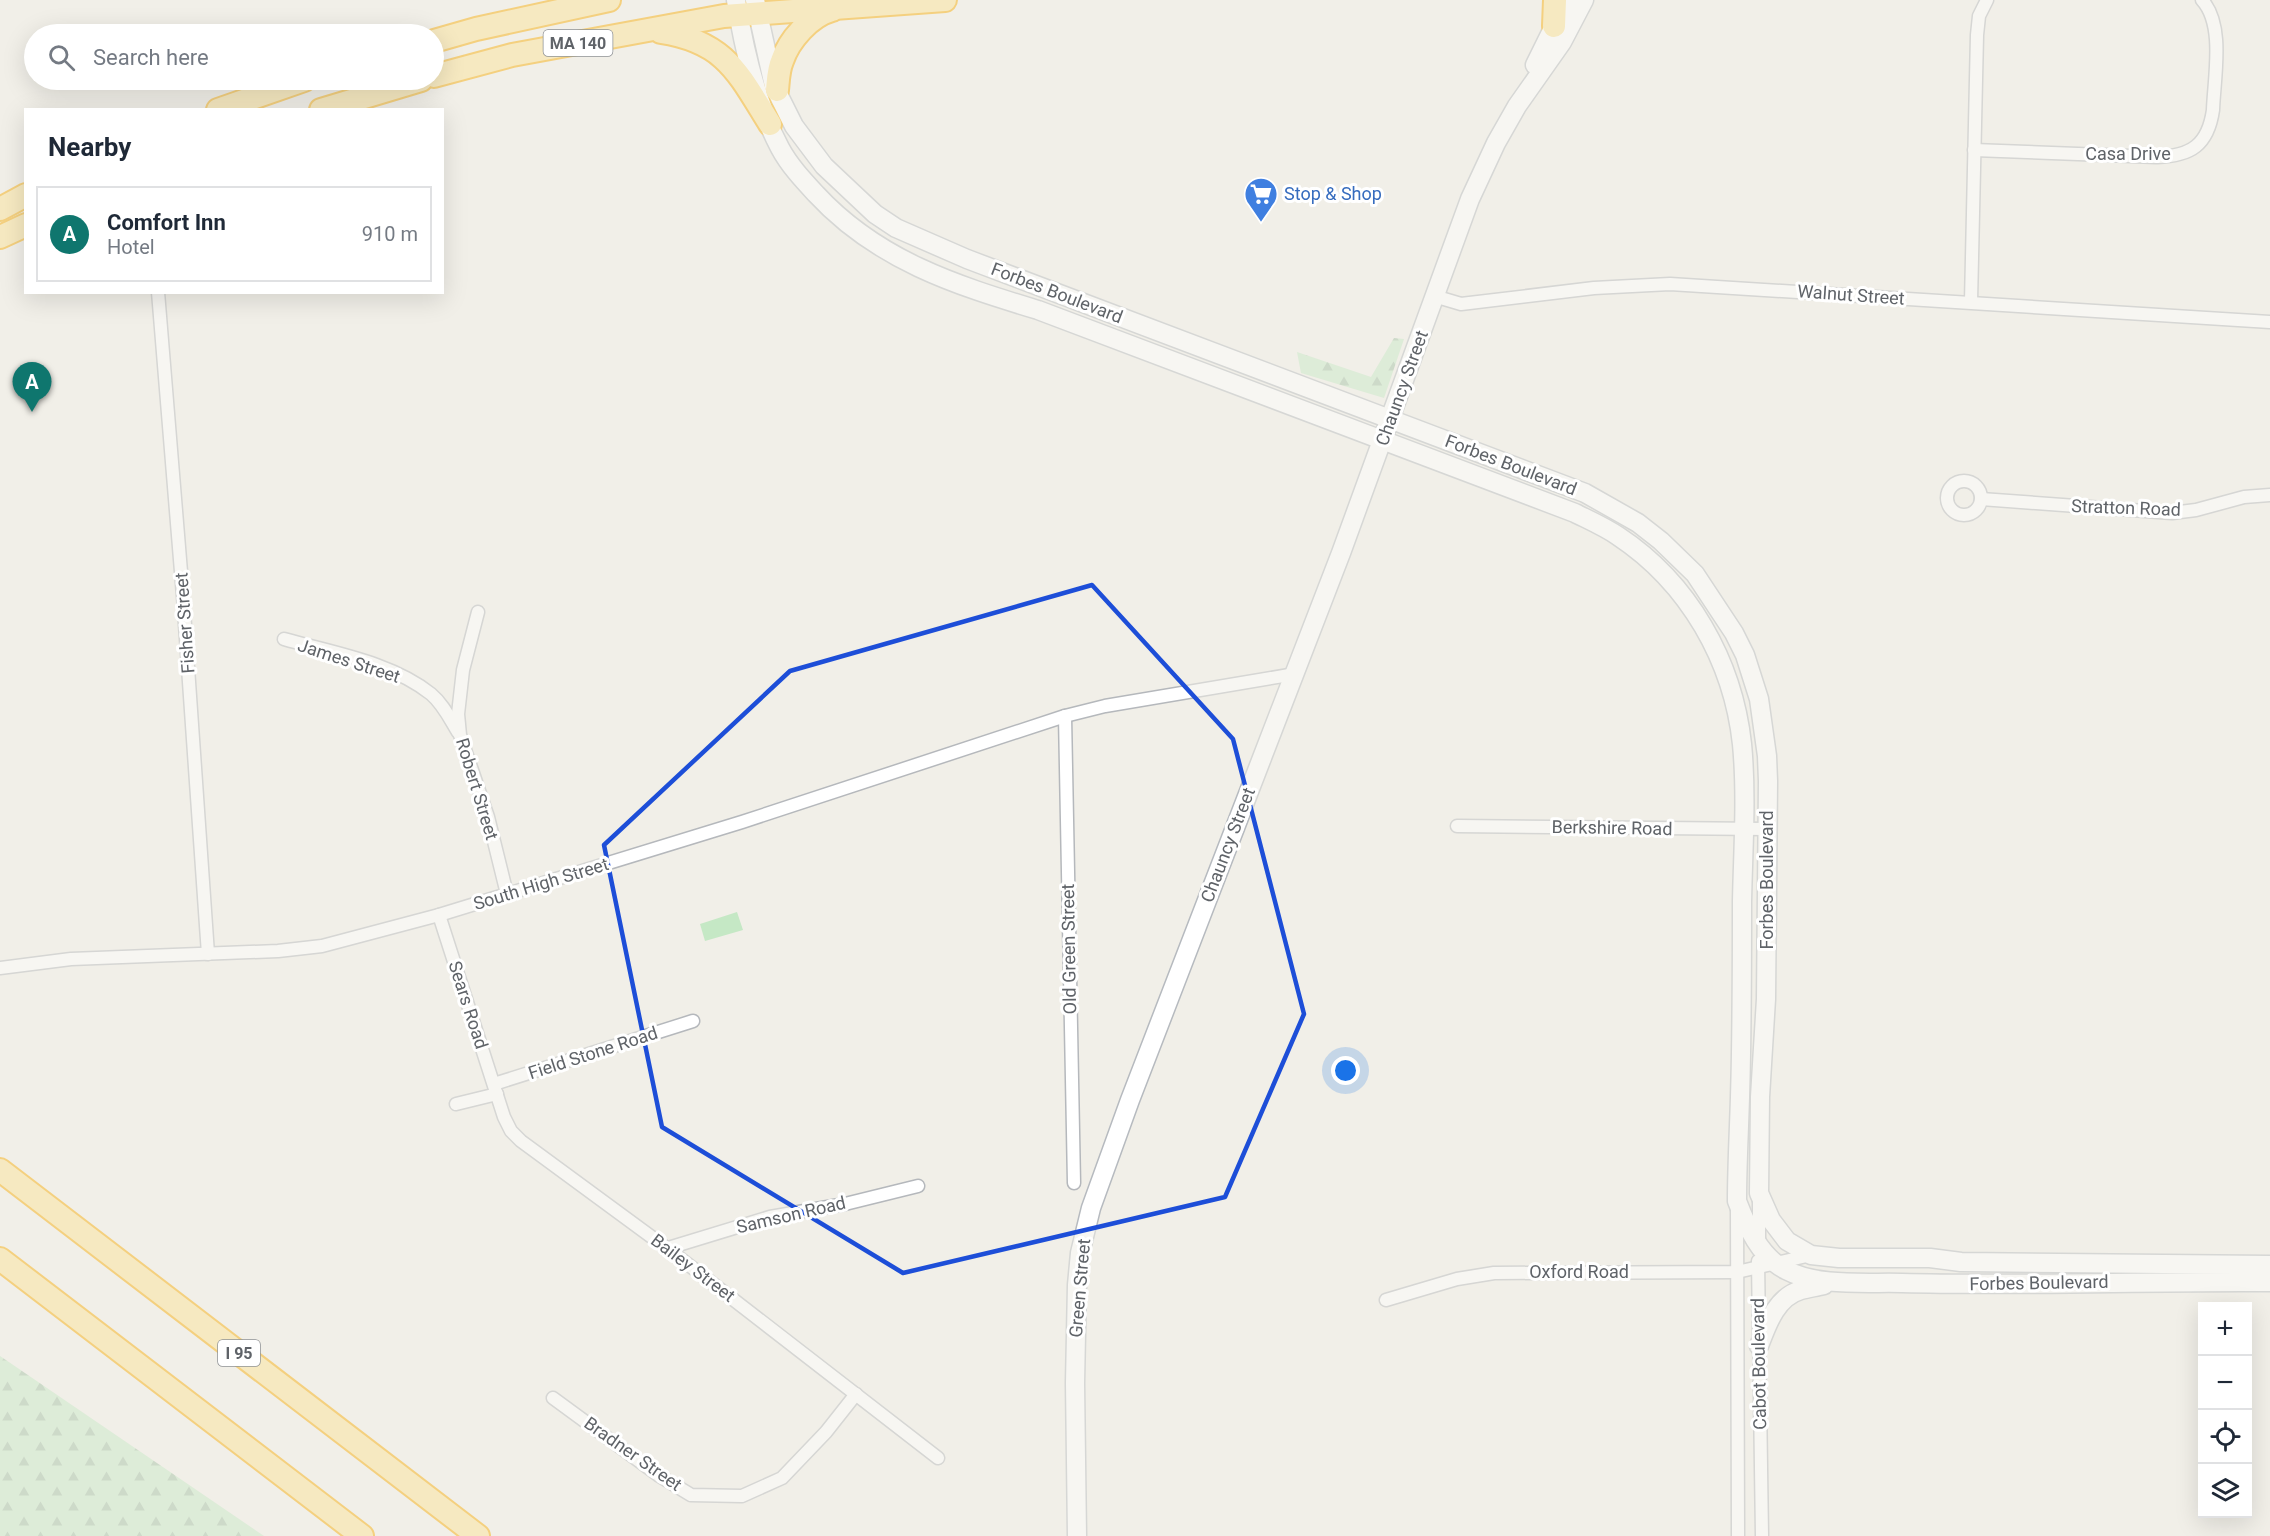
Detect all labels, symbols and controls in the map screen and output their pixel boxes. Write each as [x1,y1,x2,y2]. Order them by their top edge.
search box [24,24,444,90]
road number: MA 140 [544,30,612,56]
icon: search [45,41,78,74]
text: Search here [93,45,209,70]
text: Nearby [48,132,131,162]
street label: Casa Drive [2085,143,2171,164]
supermarket icon: Stop & Shop [1243,176,1279,223]
place label: Stop & Shop [1284,183,1382,204]
text: Comfort Inn [107,210,226,235]
text: A [63,222,76,246]
text: 910 m [362,222,418,246]
text: Hotel [107,235,155,259]
street label: Forbes Boulevard [988,258,1126,327]
street label: Walnut Street [1797,280,1906,309]
street label: Chauncy Street [1371,327,1432,448]
pin: A [12,362,51,412]
street label: Forbes Boulevard [1442,430,1580,499]
street label: Stratton Road [2071,495,2181,520]
street label: Fisher Street [170,572,199,674]
street label: James Street [295,634,403,687]
street label: Robert Street [452,735,503,842]
street label: Chauncy Street [1196,784,1259,905]
street label: Forbes Boulevard [1756,810,1777,950]
street label: Berkshire Road [1551,816,1673,839]
street label: South High Street [471,853,611,914]
street label: Old Green Street [1057,883,1080,1014]
street label: Sears Road [444,958,493,1051]
street label: Field Stone Road [526,1022,660,1083]
your location [1331,1056,1360,1085]
street label: Samson Road [734,1192,848,1237]
street label: Bailey Street [647,1229,739,1306]
street label: Green Street [1065,1238,1094,1338]
street label: Oxford Road [1529,1261,1629,1282]
street label: Forbes Boulevard [1969,1271,2109,1294]
street label: Cabot Boulevard [1747,1298,1770,1430]
map controls [2198,1302,2252,1518]
button: + [2198,1302,2252,1356]
road number: I 95 [218,1340,260,1366]
button: − [2198,1356,2252,1410]
button: locate [2198,1410,2252,1464]
street label: Bradner Street [580,1412,686,1495]
button: layers [2198,1464,2252,1518]

